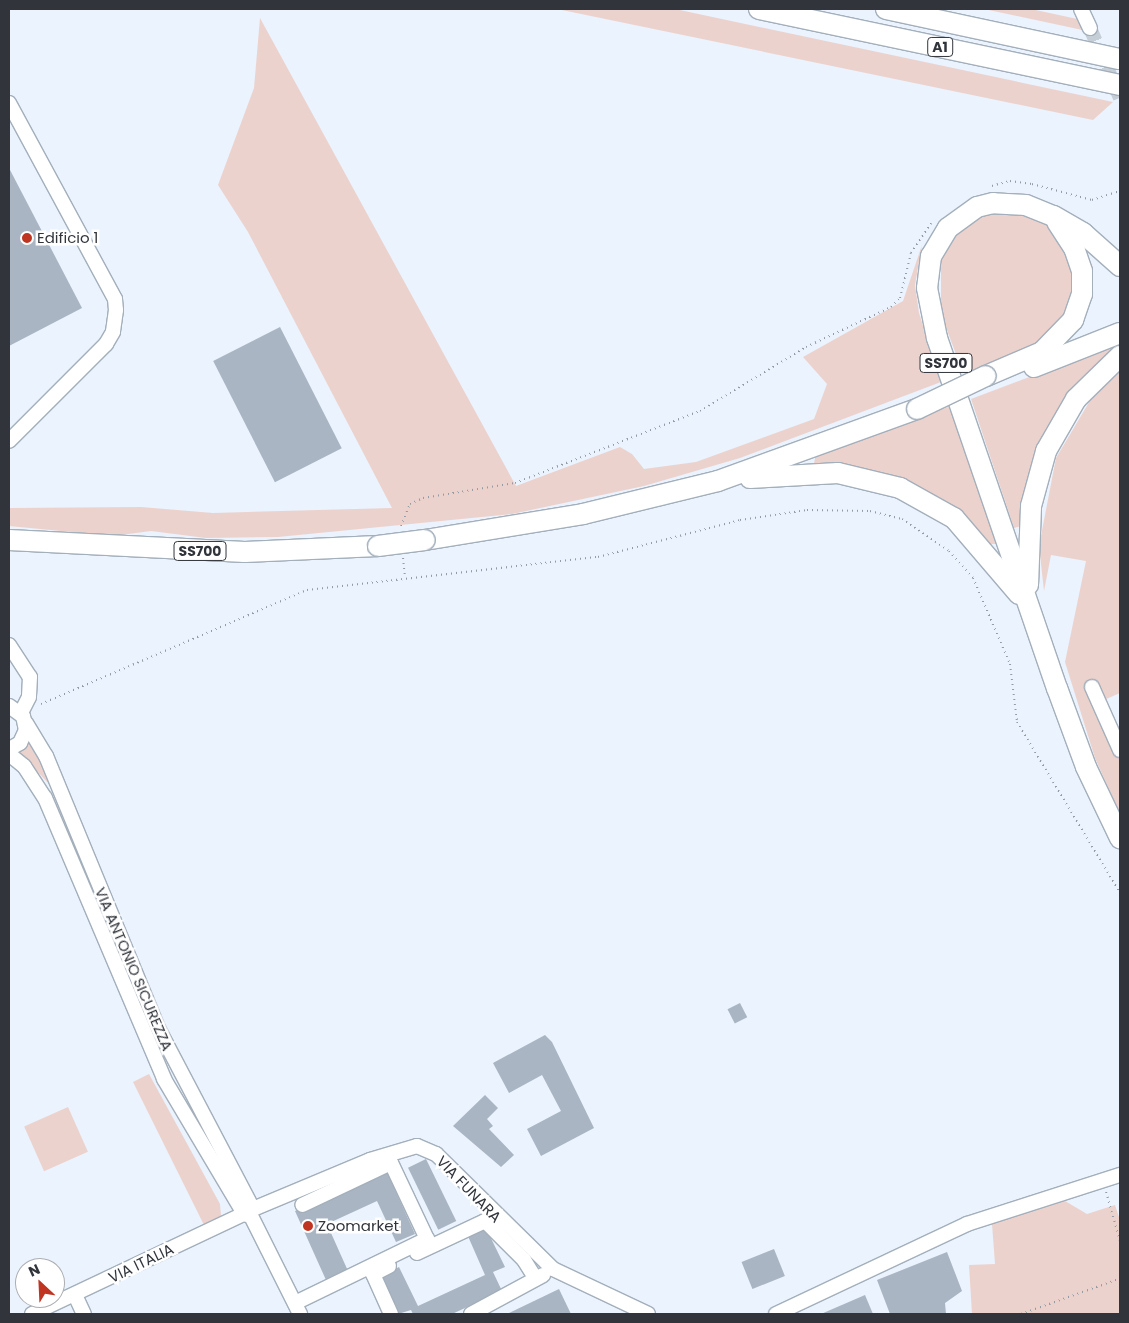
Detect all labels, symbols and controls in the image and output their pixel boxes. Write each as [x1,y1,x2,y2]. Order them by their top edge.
road number: A1 [926,36,954,58]
place label: Edificio 1 [37,229,98,247]
marker: Edificio 1 [21,232,33,244]
road number: SS700 [918,352,974,374]
road number: SS700 [172,540,228,562]
street label: VIA ANTONIO SICUREZZA [91,885,177,1053]
street label: VIA FUNARA [433,1152,505,1226]
place label: Zoomarket [318,1217,399,1235]
marker: Zoomarket [302,1220,314,1232]
street label: VIA ITALIA [106,1240,176,1286]
north arrow [15,1258,65,1308]
text: N [25,1259,43,1282]

